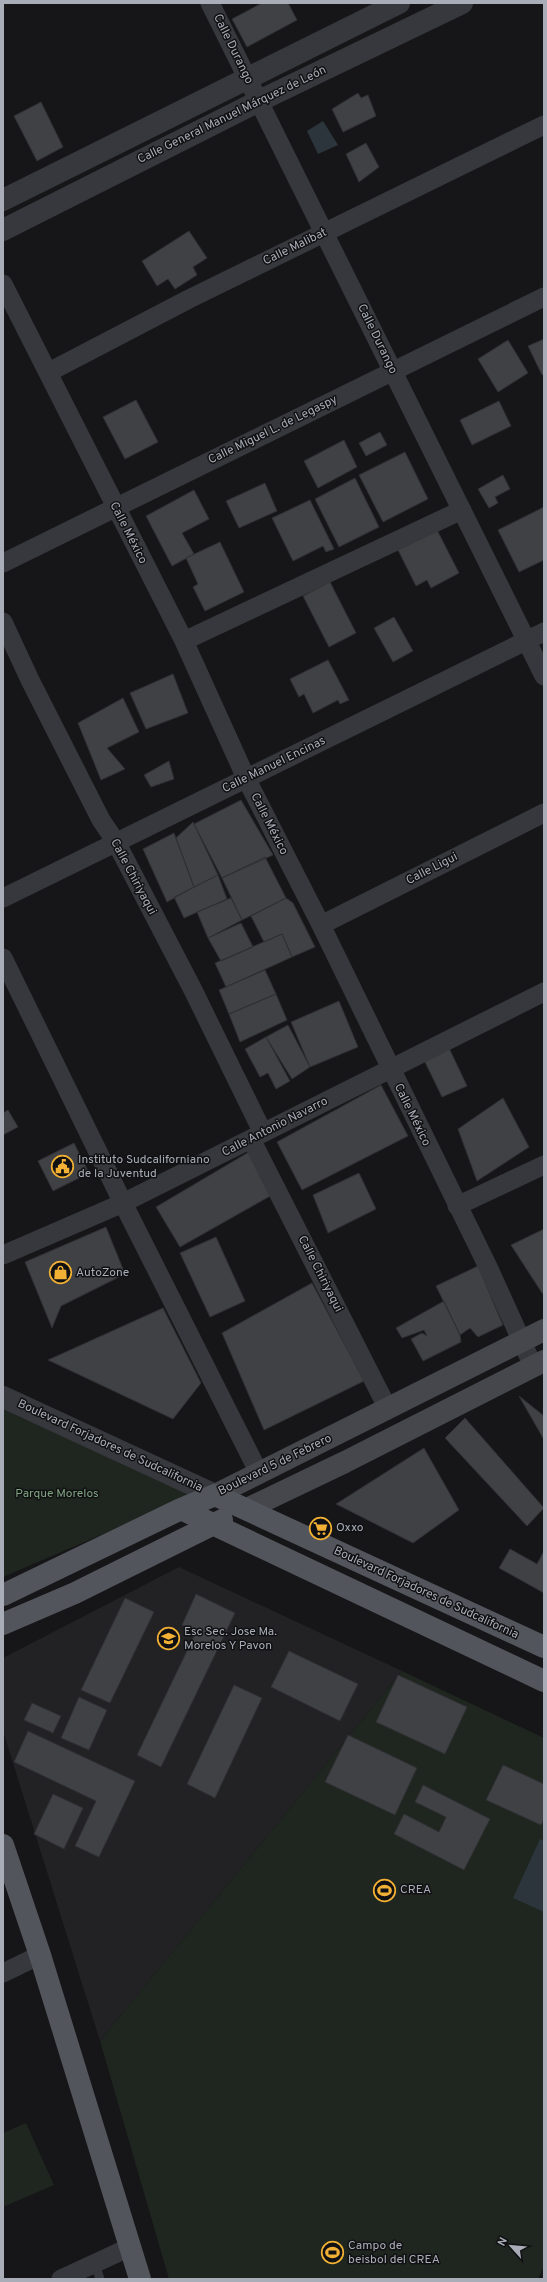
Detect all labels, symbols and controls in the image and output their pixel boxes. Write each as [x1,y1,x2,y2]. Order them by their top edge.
street label: Calle Durango [209,11,257,87]
street label: Calle General Manuel Márquez de León [135,62,329,168]
street label: Calle Malibat [260,225,330,269]
street label: Calle Durango [353,301,401,377]
street label: Calle Miguel L. de Legaspy [206,392,340,468]
street label: Calle México [105,499,151,567]
street label: Calle Manuel Encinas [220,733,328,797]
street label: Calle México [246,790,292,858]
street label: Calle Chiriyaqui [106,836,160,918]
street label: Calle Ligui [403,849,461,889]
street label: Calle México [390,1081,434,1149]
street label: Calle Antonio Navarro [219,1093,331,1161]
place label: Instituto Sudcaliforniano de la Juventud [78,1152,210,1182]
public building icon: Instituto Sudcaliforniano de la Juventud [50,1154,76,1180]
street label: Calle Chiriyaqui [294,1233,346,1315]
shop icon: AutoZone [47,1260,73,1286]
place label: AutoZone [76,1265,129,1281]
street label: Boulevard Forjadores de Sudcalifornia [15,1396,205,1496]
street label: Boulevard 5 de Febrero [216,1430,335,1499]
park label: Parque Morelos [15,1486,99,1502]
supermarket icon: Oxxo [307,1515,333,1541]
place label: Oxxo [336,1520,364,1536]
street label: Boulevard Forjadores de Sudcalifornia [331,1543,521,1643]
place label: Esc Sec. Jose Ma. Morelos Y Pavon [184,1624,277,1654]
school or university icon: Esc Sec. Jose Ma. Morelos Y Pavon [155,1626,181,1652]
sports icon: CREA [371,1877,397,1903]
place label: CREA [400,1882,431,1898]
north arrow [491,2226,531,2266]
text: N [495,2235,511,2249]
place label: Campo de beisbol del CREA [348,2238,440,2268]
sports icon: Campo de beisbol del CREA [320,2240,346,2266]

